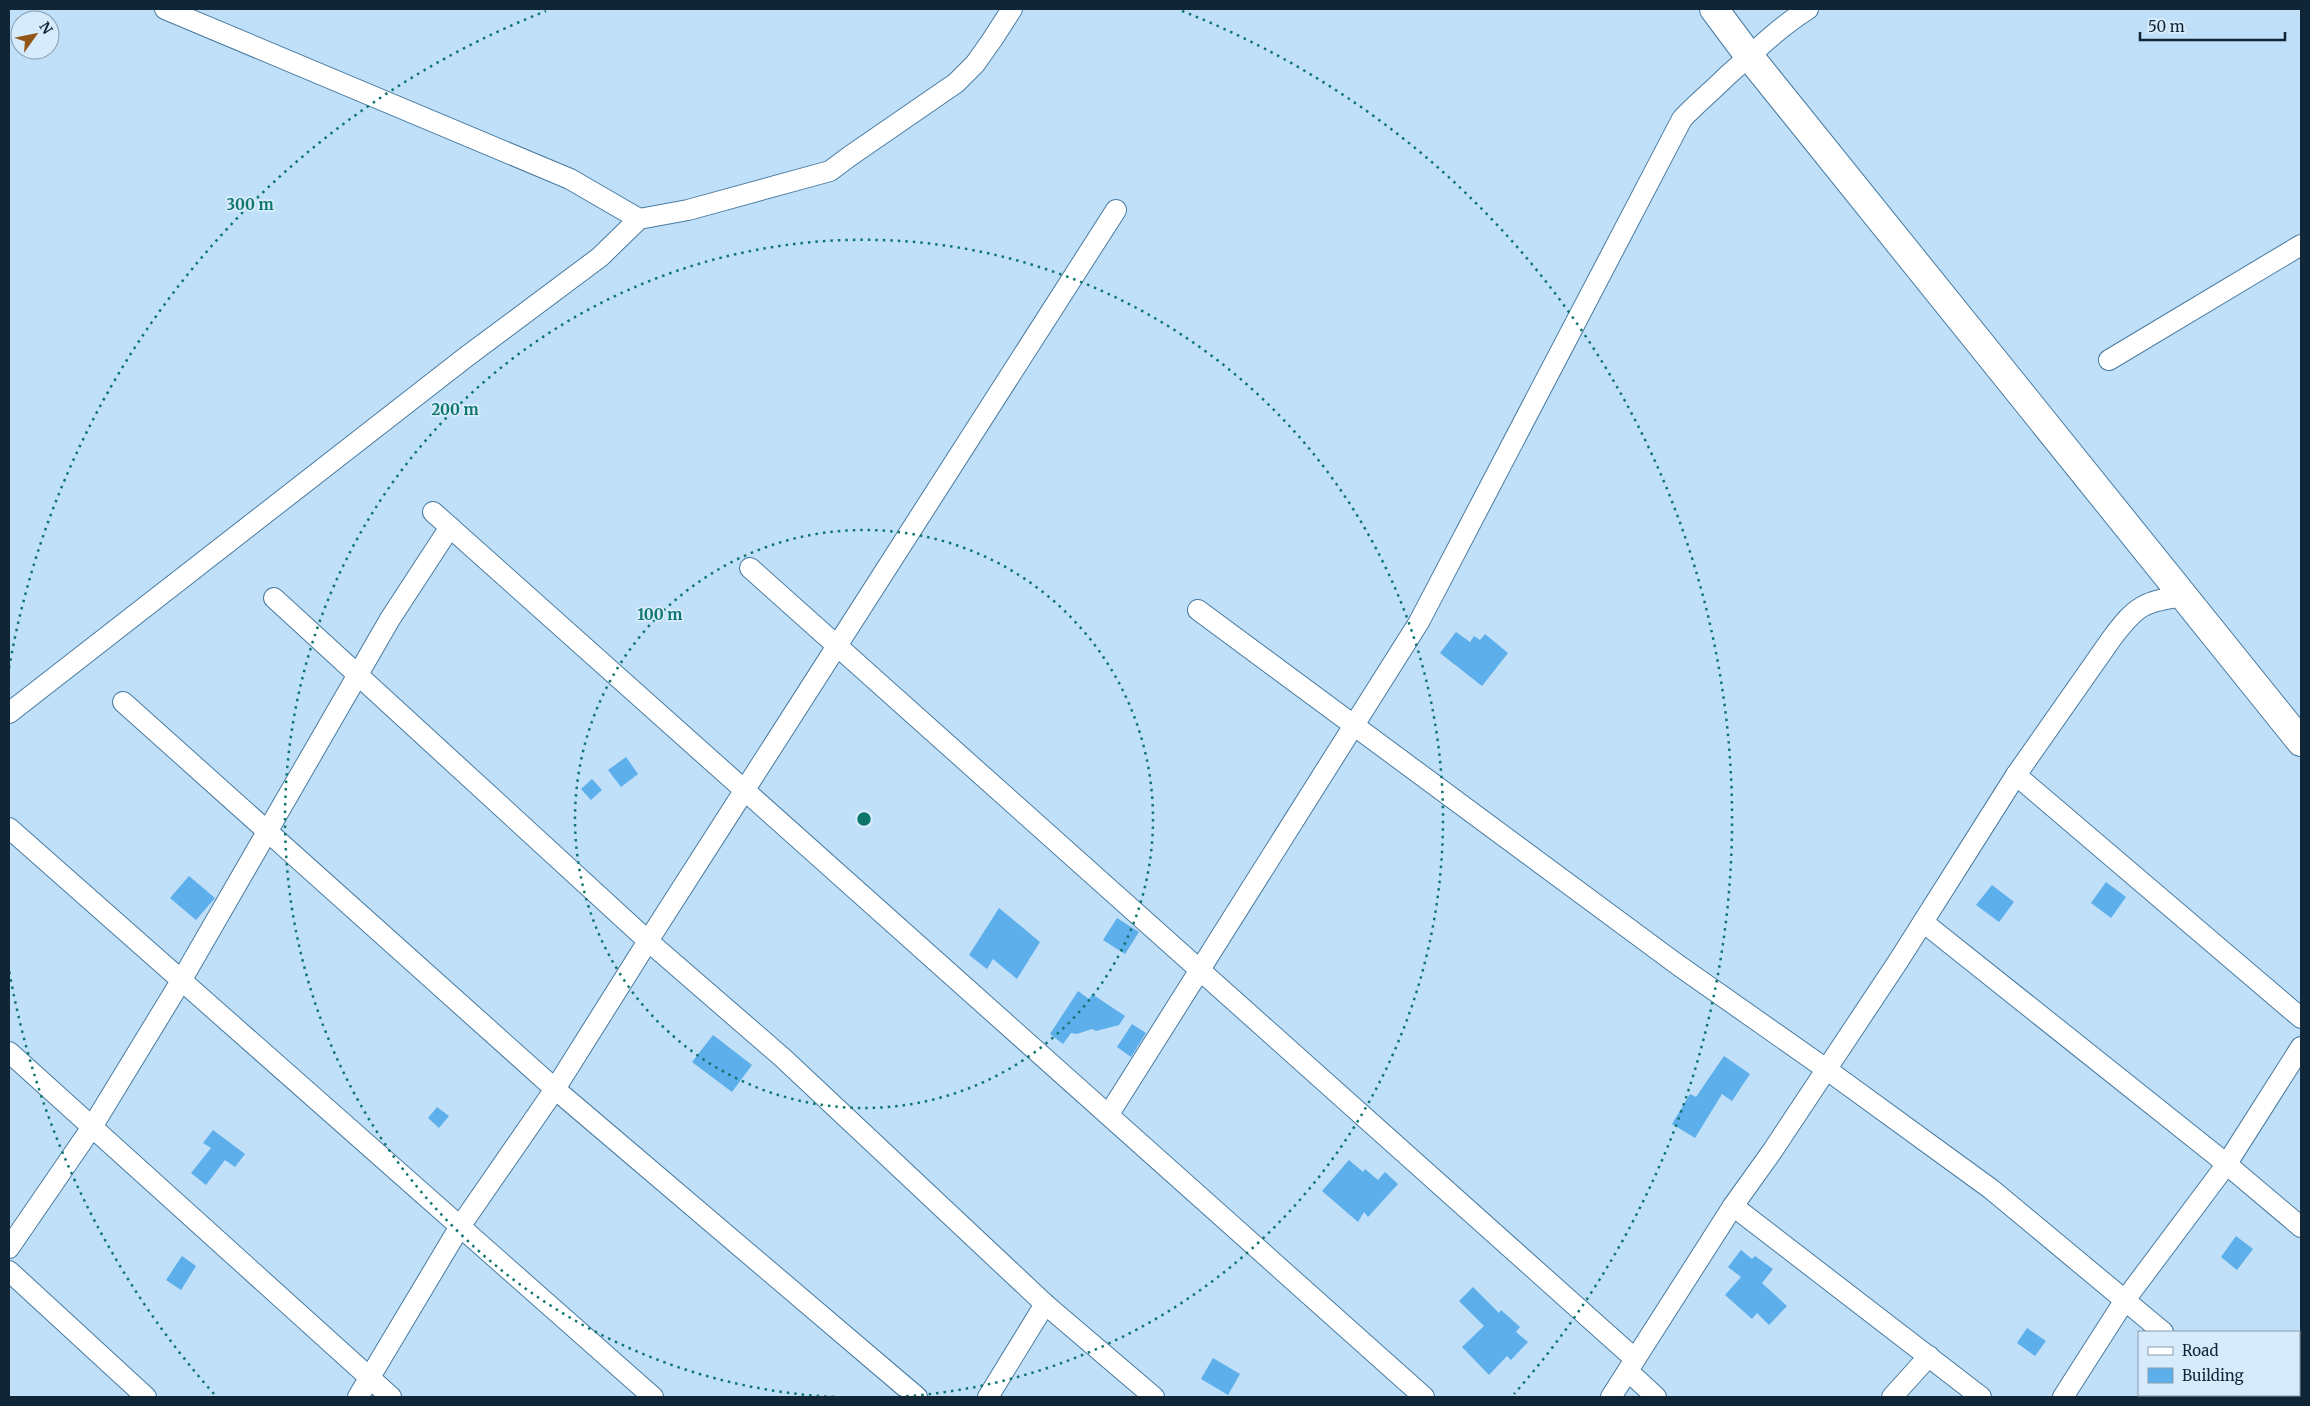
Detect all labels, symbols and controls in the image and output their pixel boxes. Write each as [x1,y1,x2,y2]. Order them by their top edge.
north arrow [10,10,60,60]
scale bar [2140,10,2285,42]
text: 50 m [2148,17,2185,36]
text: N [35,18,56,37]
text: 300 m [226,195,274,214]
text: 200 m [431,400,479,419]
text: 100 m [638,605,682,624]
centre of rings [855,810,873,828]
legend [2138,1331,2300,1396]
text: Road [2182,1341,2218,1360]
text: Building [2182,1366,2244,1385]

